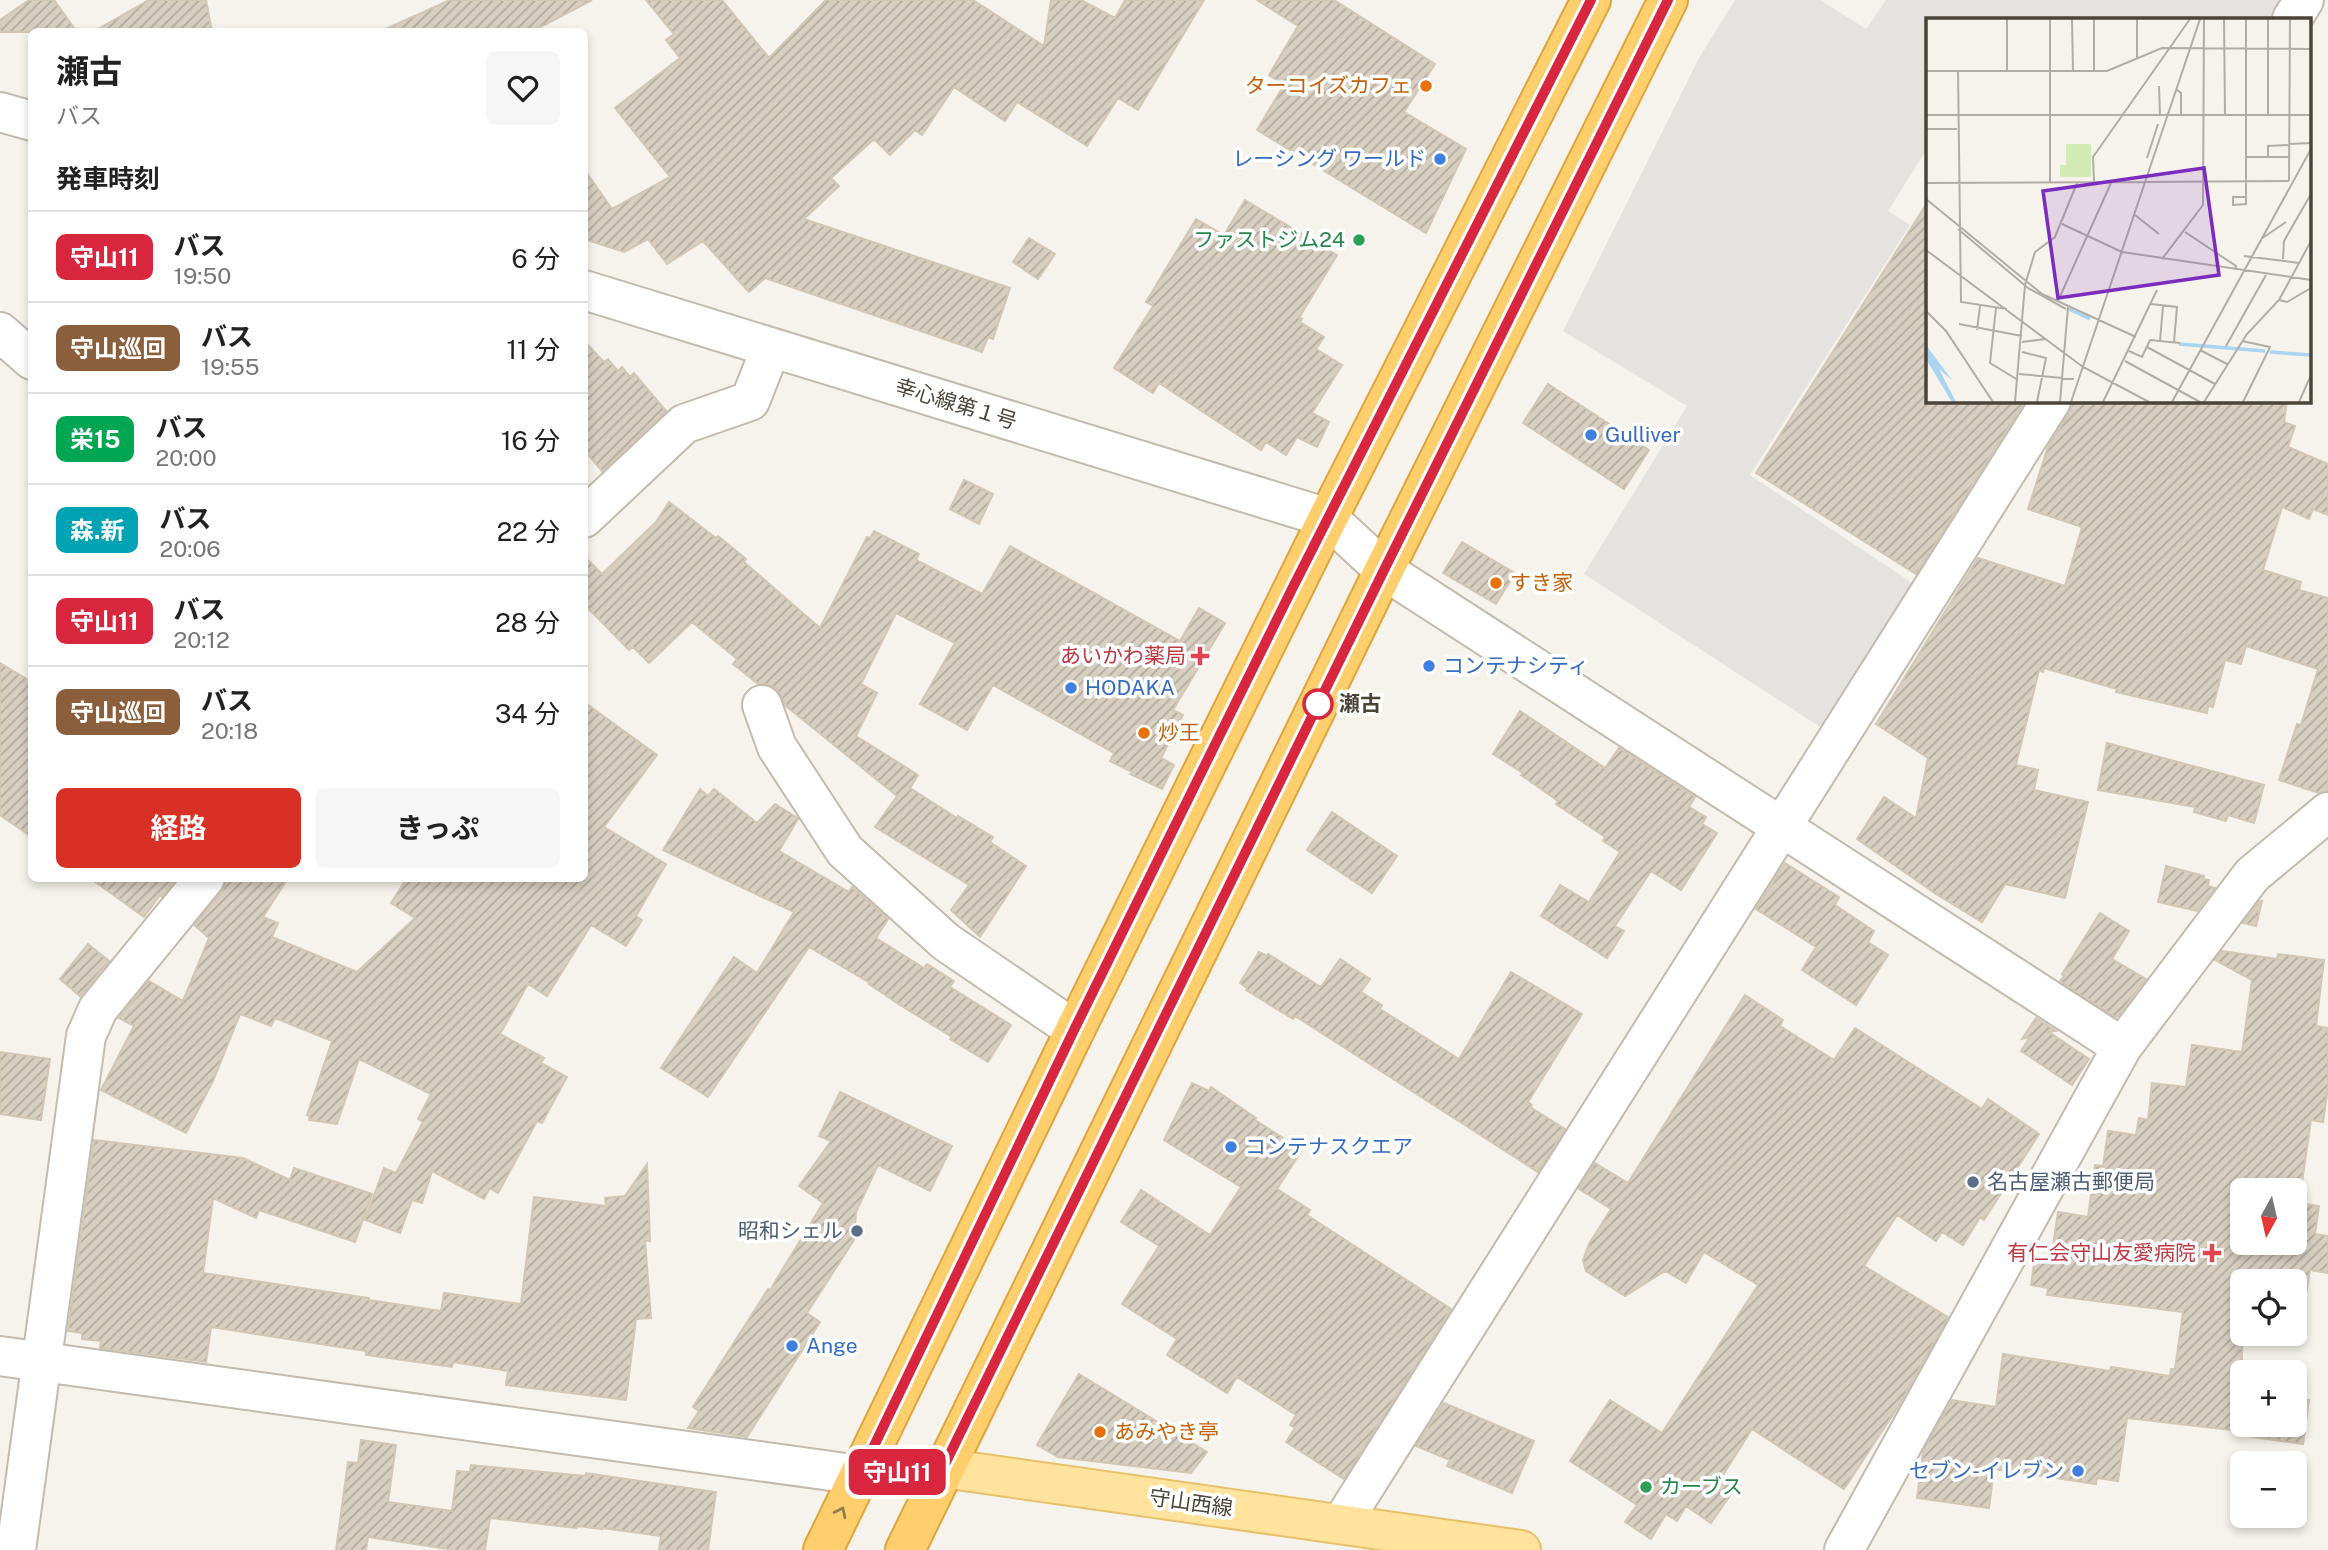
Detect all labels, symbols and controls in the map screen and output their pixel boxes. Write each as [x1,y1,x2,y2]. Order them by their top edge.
inset map [1926,18,2310,402]
button: heart [486,51,560,125]
text: 瀬古 [56,52,122,90]
place label: ターコイズカフェ [1245,73,1412,98]
marker: ターコイズカフェ [1418,78,1434,94]
text: バス [56,102,102,129]
place label: レーシング ワールド [1232,146,1426,171]
marker: レーシング ワールド [1432,151,1448,167]
text: 発車時刻 [56,163,160,194]
place label: ファストジム24 [1193,227,1345,252]
text: バス [174,230,226,261]
marker: ファストジム24 [1351,232,1367,248]
text: 守山11 [70,243,139,271]
text: 6 分 [511,243,560,274]
text: 19:50 [174,262,231,289]
text: バス [201,321,253,352]
text: 守山巡回 [70,334,166,362]
text: 11 分 [507,334,560,365]
text: 19:55 [201,353,259,380]
street label: 幸心線第１号 [892,373,1020,434]
text: バス [155,412,208,443]
place label: Gulliver [1605,422,1681,447]
text: 栄15 [70,425,120,453]
text: 16 分 [501,425,560,456]
marker: Gulliver [1583,427,1599,443]
text: 20:00 [155,444,216,471]
text: バス [159,503,211,534]
text: 森.新 [70,516,124,544]
text: 22 分 [497,516,560,547]
text: 20:06 [159,535,221,562]
place label: すき家 [1510,570,1573,595]
marker: すき家 [1488,575,1504,591]
text: バス [174,594,226,625]
text: 守山11 [70,607,139,635]
text: 28 分 [495,607,560,638]
text: 20:12 [174,626,230,653]
place label: あいかわ薬局 [1060,643,1186,668]
marker: あいかわ薬局 [1192,648,1208,664]
place label: コンテナシティ [1443,653,1589,678]
marker: コンテナシティ [1421,658,1437,674]
place label: HODAKA [1085,675,1175,700]
marker: HODAKA [1063,680,1079,696]
text: バス [201,685,253,716]
marker: 瀬古 [1303,689,1333,719]
place label: 瀬古 [1339,691,1381,716]
text: 守山巡回 [70,698,166,726]
text: 34 分 [495,698,560,729]
text: 20:18 [201,717,258,744]
place label: 炒王 [1158,720,1200,745]
marker: 炒王 [1136,725,1152,741]
button: 経路 [56,788,301,868]
button: きっぷ [315,788,560,868]
place label: コンテナスクエア [1245,1134,1413,1159]
marker: コンテナスクエア [1223,1139,1239,1155]
place label: 名古屋瀬古郵便局 [1987,1169,2155,1194]
marker: 名古屋瀬古郵便局 [1965,1174,1981,1190]
north arrow [2230,1178,2306,1255]
map controls [2230,1178,2307,1528]
place label: 昭和シェル [738,1218,843,1243]
marker: 昭和シェル [849,1223,865,1239]
place label: 有仁会守山友愛病院 [2007,1240,2196,1265]
marker: 有仁会守山友愛病院 [2202,1243,2222,1263]
button: locate [2230,1269,2307,1346]
place label: Ange [806,1333,858,1358]
marker: Ange [784,1338,800,1354]
button: + [2230,1360,2307,1437]
place label: あみやき亭 [1114,1419,1219,1444]
marker: あみやき亭 [1092,1424,1108,1440]
line badge: 守山11 [848,1449,946,1495]
button: − [2230,1451,2307,1528]
text: 守山11 [863,1458,931,1486]
place label: セブン-イレブン [1909,1458,2064,1483]
marker: セブン-イレブン [2070,1463,2086,1479]
place label: カーブス [1660,1474,1743,1499]
marker: カーブス [1638,1479,1654,1495]
street label: 守山西線 [1148,1484,1234,1521]
one-way arrow [833,1507,847,1519]

